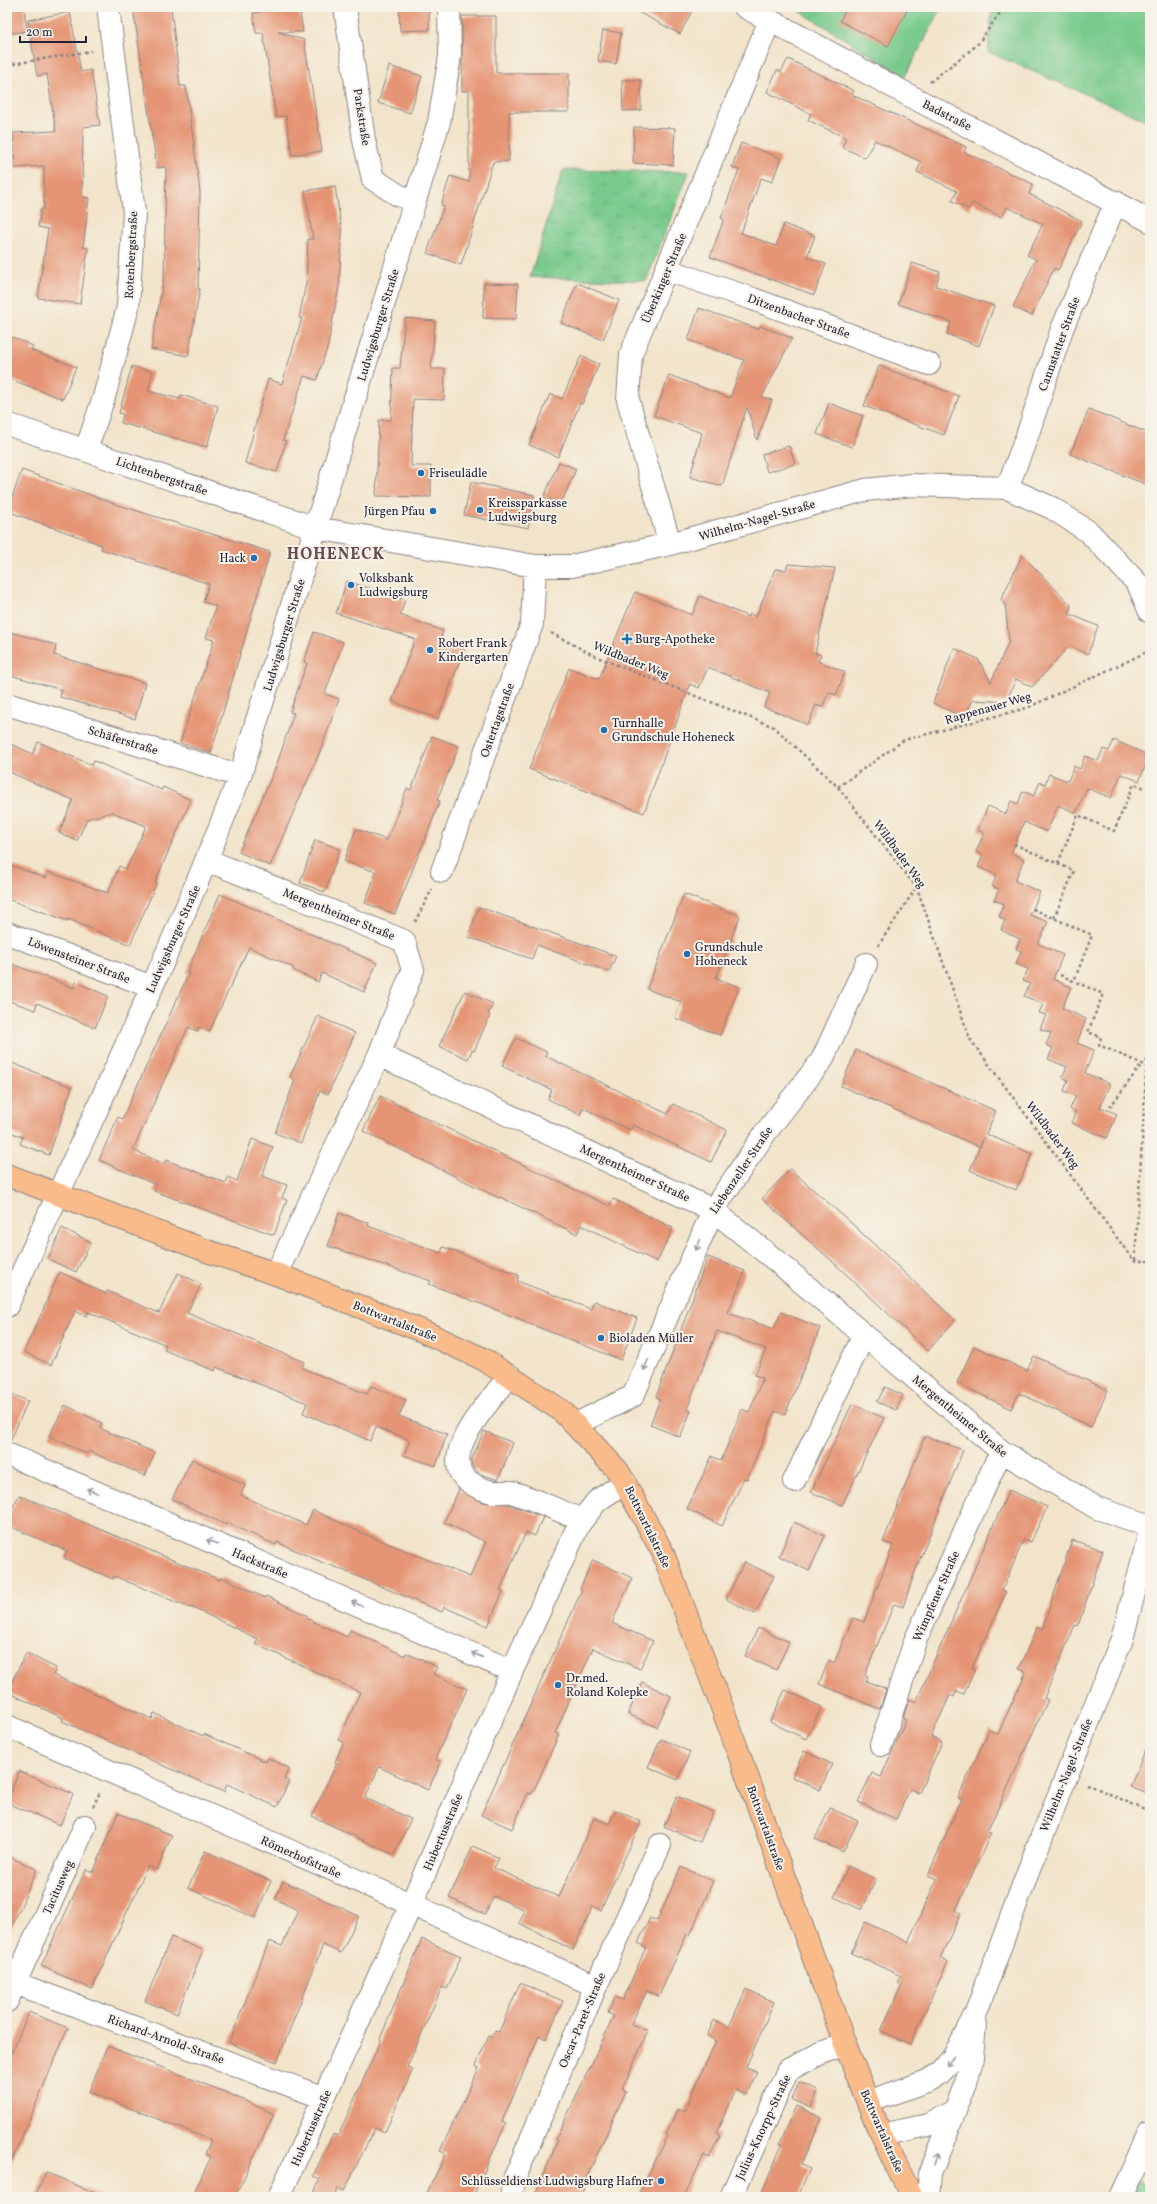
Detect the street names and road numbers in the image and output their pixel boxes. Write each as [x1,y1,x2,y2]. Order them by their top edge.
street label: Parkstraße [349,87,373,147]
street label: Badstraße [919,97,974,135]
street label: Rotenbergstraße [122,210,142,299]
street label: Überkinger Straße [638,230,691,326]
street label: Ludwigsburger Straße [354,267,404,383]
street label: Ditzenbacher Straße [745,291,852,343]
street label: Cannstatter Straße [1035,295,1085,394]
street label: Lichtenbergstraße [114,454,210,500]
street label: Wilhelm-Nagel-Straße [697,497,818,545]
street label: Ludwigsburger Straße [260,577,310,693]
street label: Wildbader Weg [590,638,671,683]
street label: Ostertagstraße [477,681,519,760]
street label: Rappenauer Weg [943,689,1033,729]
street label: Schäferstraße [86,723,160,759]
street label: Wildbader Weg [869,817,929,892]
street label: Ludwigsburger Straße [143,883,205,996]
street label: Mergentheimer Straße [280,885,397,945]
street label: Löwensteiner Straße [25,934,132,988]
street label: Wildbader Weg [1022,1099,1083,1173]
street label: Liebenzeller Straße [707,1123,777,1217]
street label: Mergentheimer Straße [577,1141,692,1207]
street label: Bottwartalstraße [350,1298,439,1346]
street label: Mergentheimer Straße [908,1372,1011,1462]
street label: Bottwartalstraße [620,1484,674,1571]
street label: Hackstraße [229,1545,291,1583]
street label: Wimpfener Straße [910,1548,964,1644]
street label: Wilhelm-Nagel-Straße [1037,1716,1097,1834]
street label: Bottwartalstraße [742,1784,788,1873]
street label: Hubertusstraße [420,1791,468,1873]
street label: Römerhofstraße [258,1833,344,1883]
street label: Tacitusweg [40,1858,78,1917]
street label: Oscar-Paret-Straße [556,1970,610,2071]
street label: Richard-Arnold-Straße [105,2011,227,2069]
street label: Julius-Knorpp-Straße [732,2072,796,2183]
street label: Hubertusstraße [288,2087,336,2169]
street label: Bottwartalstraße [856,2087,907,2176]

